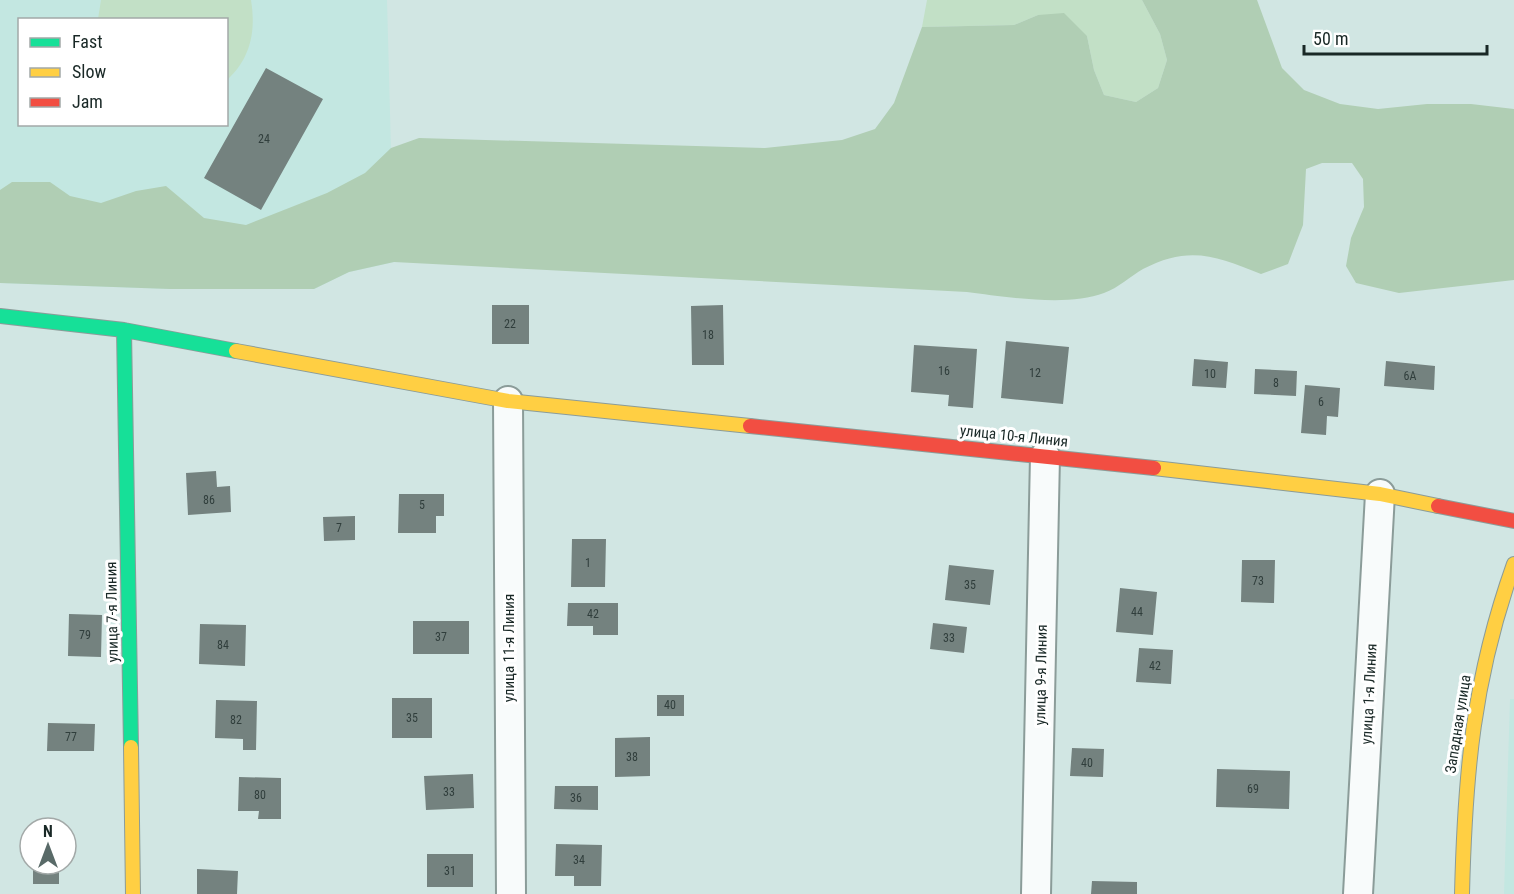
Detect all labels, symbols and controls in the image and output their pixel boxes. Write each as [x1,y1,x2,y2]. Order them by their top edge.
legend [18,18,228,126]
scale bar [1304,18,1487,56]
text: 50 m [1313,28,1348,49]
text: Fast [72,31,103,52]
text: Slow [72,61,107,82]
text: Jam [72,91,103,112]
house number: 24 [258,132,270,146]
house number: 22 [504,317,516,331]
house number: 18 [702,328,714,342]
house number: 16 [938,364,950,378]
house number: 12 [1029,366,1041,380]
house number: 10 [1204,367,1216,381]
house number: 6А [1404,369,1417,383]
house number: 8 [1273,376,1279,390]
house number: 6 [1318,395,1324,409]
street label: улица 10-я Линия [959,421,1069,451]
house number: 86 [203,493,215,507]
house number: 5 [419,498,425,512]
house number: 7 [336,521,342,535]
house number: 1 [585,556,591,570]
street label: улица 7-я Линия [102,561,122,663]
house number: 73 [1252,574,1264,588]
house number: 35 [964,578,976,592]
street label: улица 11-я Линия [500,594,518,702]
house number: 44 [1131,605,1143,619]
house number: 42 [587,607,599,621]
street label: улица 9-я Линия [1031,624,1051,726]
house number: 79 [79,628,91,642]
house number: 37 [435,630,447,644]
house number: 33 [943,631,955,645]
house number: 84 [217,638,229,652]
street label: улица 1-я Линия [1357,643,1381,745]
house number: 42 [1149,659,1161,673]
street label: Западная улица [1441,673,1475,775]
house number: 40 [664,698,676,712]
house number: 35 [406,711,418,725]
house number: 82 [230,713,242,727]
house number: 77 [65,730,77,744]
house number: 38 [626,750,638,764]
house number: 40 [1081,756,1093,770]
house number: 69 [1247,782,1259,796]
house number: 33 [443,785,455,799]
house number: 80 [254,788,266,802]
house number: 36 [570,791,582,805]
north arrow [18,816,78,876]
text: N [43,822,53,841]
house number: 34 [573,853,585,867]
house number: 31 [444,864,456,878]

